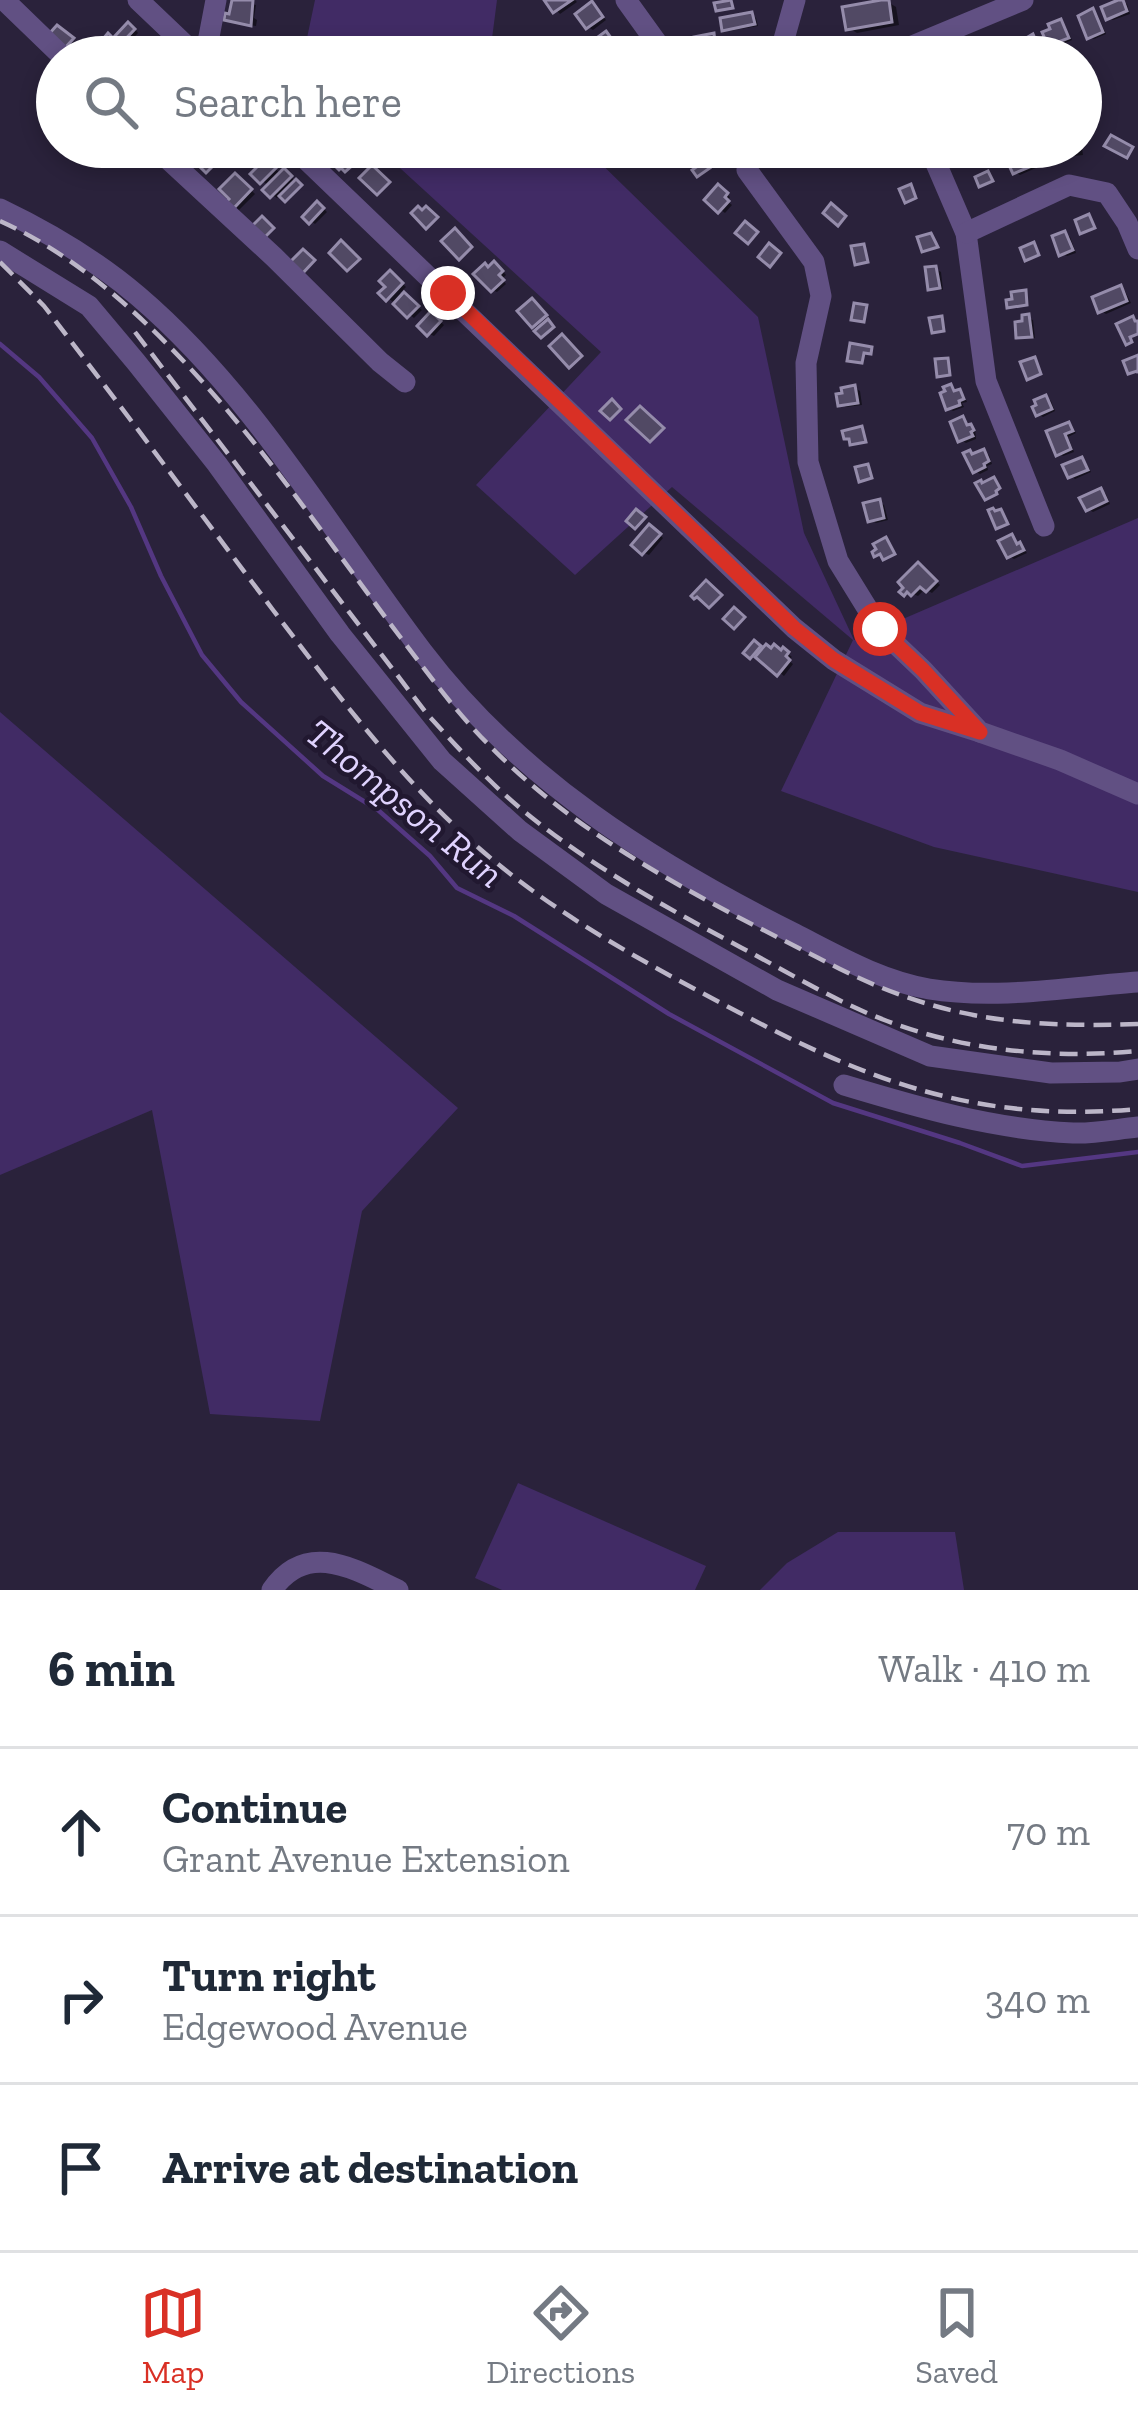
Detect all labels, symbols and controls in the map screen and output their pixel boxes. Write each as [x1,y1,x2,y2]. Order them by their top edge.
search box [36,36,1102,168]
icon: search [78,69,144,135]
text: Search here [174,75,402,129]
route end [421,266,475,320]
route start [853,602,907,656]
water label: Thompson Run [297,709,513,897]
text: 6 min [48,1638,175,1699]
text: Walk · 410 m [879,1645,1090,1692]
text: Continue [162,1781,347,1835]
icon: ahead [48,1799,114,1865]
text: 70 m [1007,1808,1090,1855]
text: Grant Avenue Extension [162,1835,570,1882]
text: Turn right [162,1949,375,2003]
icon: right [48,1967,114,2033]
text: 340 m [985,1976,1090,2023]
text: Edgewood Avenue [162,2003,468,2050]
icon: arrive [48,2135,114,2201]
text: Arrive at destination [162,2141,578,2195]
tab: Map [140,2280,206,2391]
tab: Directions [486,2280,635,2391]
tab: Saved [915,2280,998,2391]

